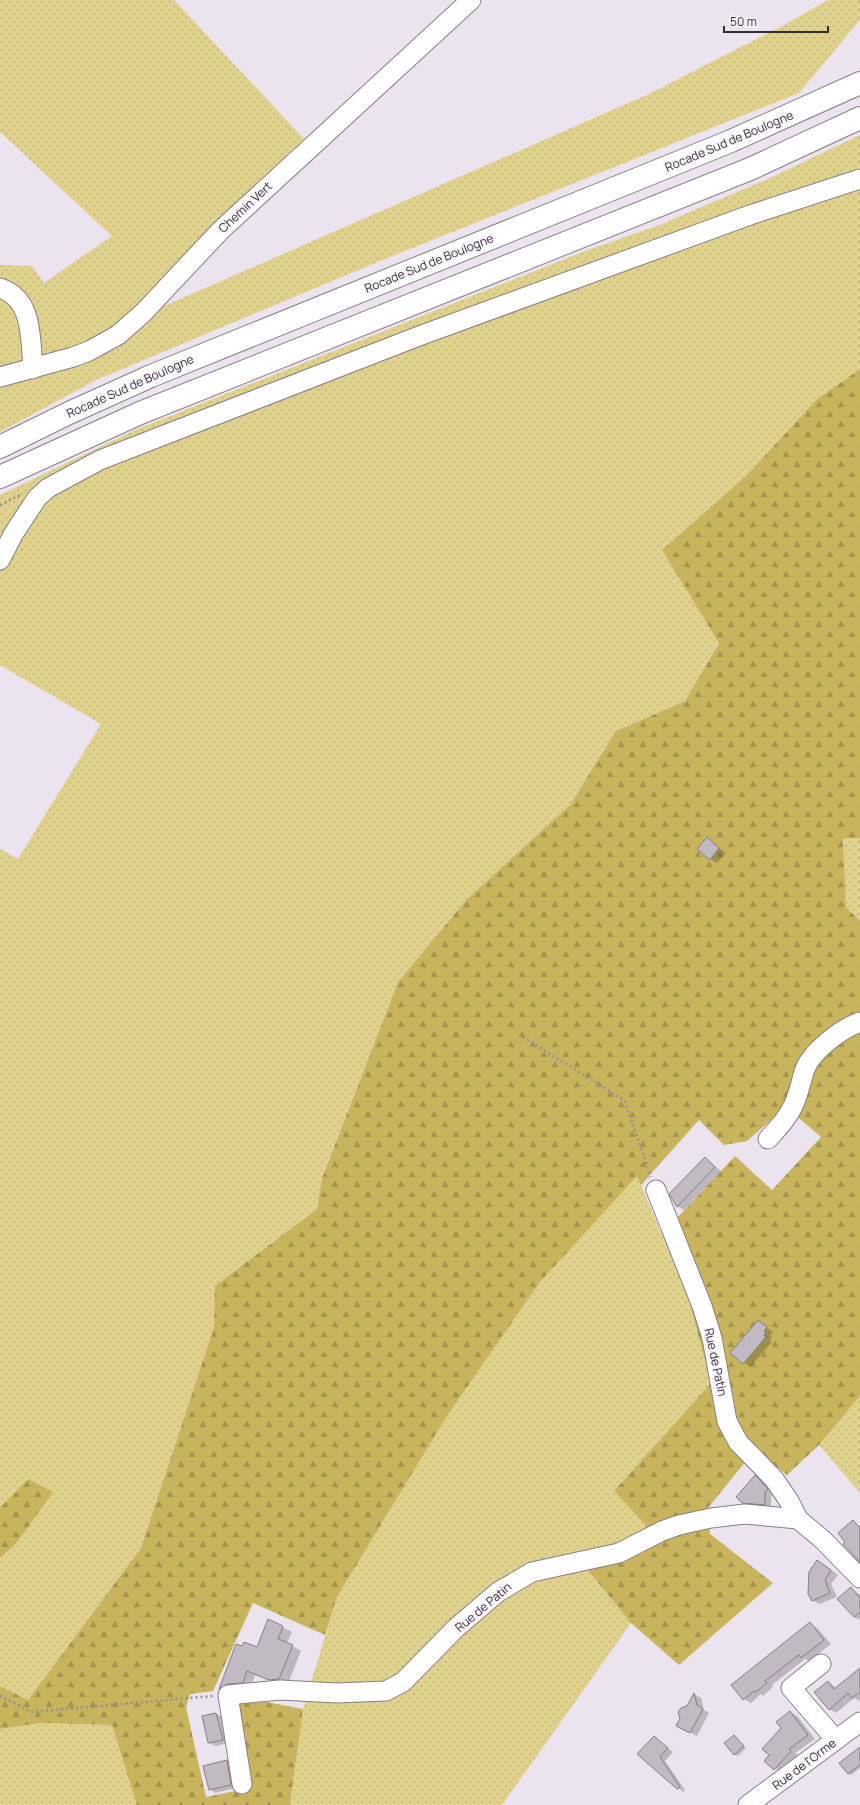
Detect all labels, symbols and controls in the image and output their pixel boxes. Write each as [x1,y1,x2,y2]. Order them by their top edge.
scale bar [724,8,828,34]
text: 50 m [730,13,757,30]
street label: Rocade Sud de Boulogne [662,106,796,176]
street label: Chemin Vert [214,178,276,236]
street label: Rocade Sud de Boulogne [362,229,496,297]
street label: Rocade Sud de Boulogne [64,350,196,422]
street label: Rue de Patin [701,1326,731,1398]
street label: Rue de Patin [451,1578,515,1636]
street label: Rue de l'Orme [769,1734,839,1794]

